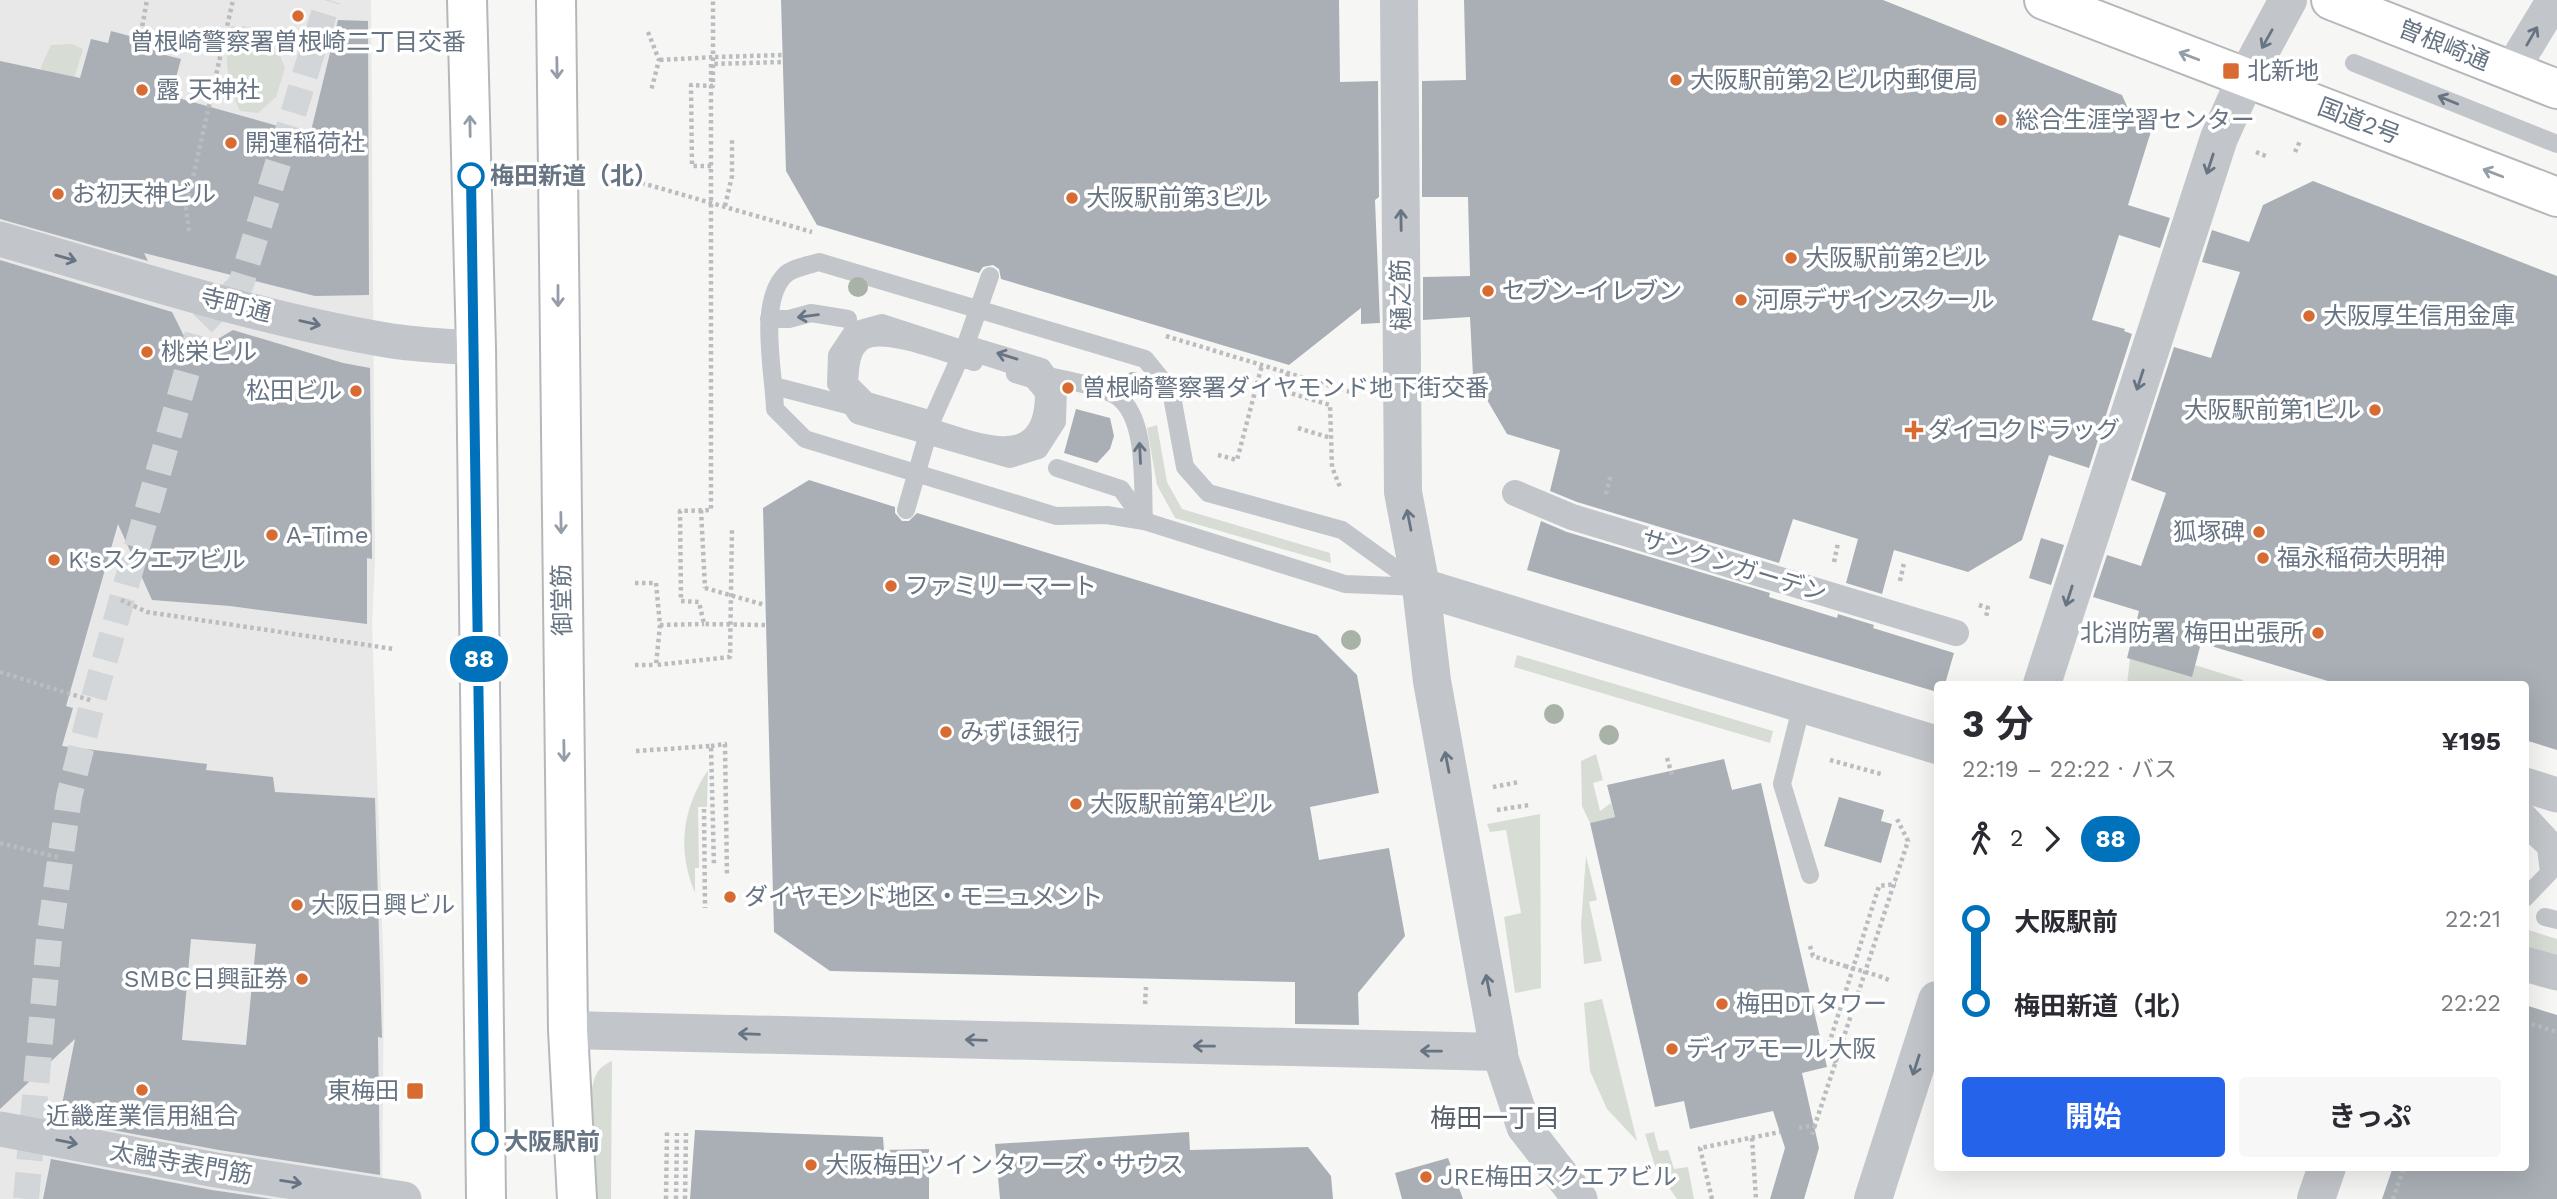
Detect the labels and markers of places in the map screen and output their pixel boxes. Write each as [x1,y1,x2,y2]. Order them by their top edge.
marker: 曽根崎警察署曽根崎二丁目交番 [290,8,306,24]
place label: 曽根崎警察署曽根崎二丁目交番 [130,28,466,56]
place label: 北新地 [2247,57,2319,85]
marker: 北新地 [2221,61,2241,81]
place label: 大阪駅前第２ビル内郵便局 [1690,66,1978,94]
marker: 大阪駅前第２ビル内郵便局 [1668,72,1684,88]
place label: 露 天神社 [156,76,260,104]
marker: 露 天神社 [134,82,150,98]
place label: 総合生涯学習センター [2015,106,2255,134]
marker: 総合生涯学習センター [1993,112,2009,128]
place label: 開運稲荷社 [245,129,365,157]
marker: 開運稲荷社 [223,135,239,151]
place label: 梅田新道（北） [490,162,658,190]
marker: 梅田新道（北） [458,163,484,189]
place label: お初天神ビル [72,180,216,208]
place label: 大阪駅前第3ビル [1086,184,1268,212]
marker: お初天神ビル [50,186,66,202]
marker: 大阪駅前第3ビル [1064,190,1080,206]
place label: 大阪駅前第2ビル [1805,244,1987,272]
marker: 大阪駅前第2ビル [1783,250,1799,266]
place label: セブン-イレブン [1502,277,1682,305]
marker: セブン-イレブン [1480,283,1496,299]
place label: 河原デザインスクール [1755,286,1995,314]
marker: 河原デザインスクール [1733,292,1749,308]
place label: 大阪厚生信用金庫 [2323,302,2515,330]
marker: 大阪厚生信用金庫 [2301,308,2317,324]
place label: 桃栄ビル [161,338,257,366]
marker: 桃栄ビル [139,344,155,360]
place label: 曽根崎警察署ダイヤモンド地下街交番 [1082,374,1489,402]
place label: 松田ビル [246,377,342,405]
marker: 曽根崎警察署ダイヤモンド地下街交番 [1060,380,1076,396]
marker: 松田ビル [348,383,364,399]
place label: 大阪駅前第1ビル [2184,396,2361,424]
marker: 大阪駅前第1ビル [2367,402,2383,418]
place label: ダイコクドラッグ [1928,416,2120,444]
marker: ダイコクドラッグ [1906,422,1922,438]
place label: 狐塚碑 [2173,518,2245,546]
place label: A-Time [286,521,369,549]
marker: 狐塚碑 [2251,524,2267,540]
marker: A-Time [264,527,280,543]
place label: 福永稲荷大明神 [2277,544,2445,572]
place label: K'sスクエアビル [68,546,246,574]
marker: 福永稲荷大明神 [2255,550,2271,566]
marker: K'sスクエアビル [46,552,62,568]
place label: ファミリーマート [905,572,1097,600]
marker: ファミリーマート [883,578,899,594]
place label: 北消防署 梅田出張所 [2080,619,2304,647]
marker: 北消防署 梅田出張所 [2310,625,2326,641]
place label: みずほ銀行 [960,718,1080,746]
marker: みずほ銀行 [938,724,954,740]
place label: 大阪駅前第4ビル [1090,790,1273,818]
marker: 大阪駅前第4ビル [1068,796,1084,812]
place label: ダイヤモンド地区・モニュメント [744,883,1103,911]
marker: ダイヤモンド地区・モニュメント [722,889,738,905]
place label: 大阪日興ビル [311,891,455,919]
marker: 大阪日興ビル [289,897,305,913]
place label: SMBC日興証券 [124,965,288,993]
marker: SMBC日興証券 [294,971,310,987]
place label: 梅田DTタワー [1736,990,1887,1018]
marker: 梅田DTタワー [1714,996,1730,1012]
place label: ディアモール大阪 [1686,1035,1876,1063]
marker: ディアモール大阪 [1664,1041,1680,1057]
place label: 東梅田 [327,1077,399,1105]
marker: 東梅田 [405,1081,425,1101]
marker: 近畿産業信用組合 [134,1082,150,1098]
place label: 近畿産業信用組合 [46,1102,238,1130]
place label: 大阪駅前 [504,1128,600,1156]
marker: 大阪駅前 [472,1129,498,1155]
place label: 大阪梅田ツインタワーズ・サウス [825,1151,1184,1179]
marker: 大阪梅田ツインタワーズ・サウス [803,1157,819,1173]
place label: JRE梅田スクエアビル [1440,1163,1677,1191]
marker: JRE梅田スクエアビル [1418,1169,1434,1185]

